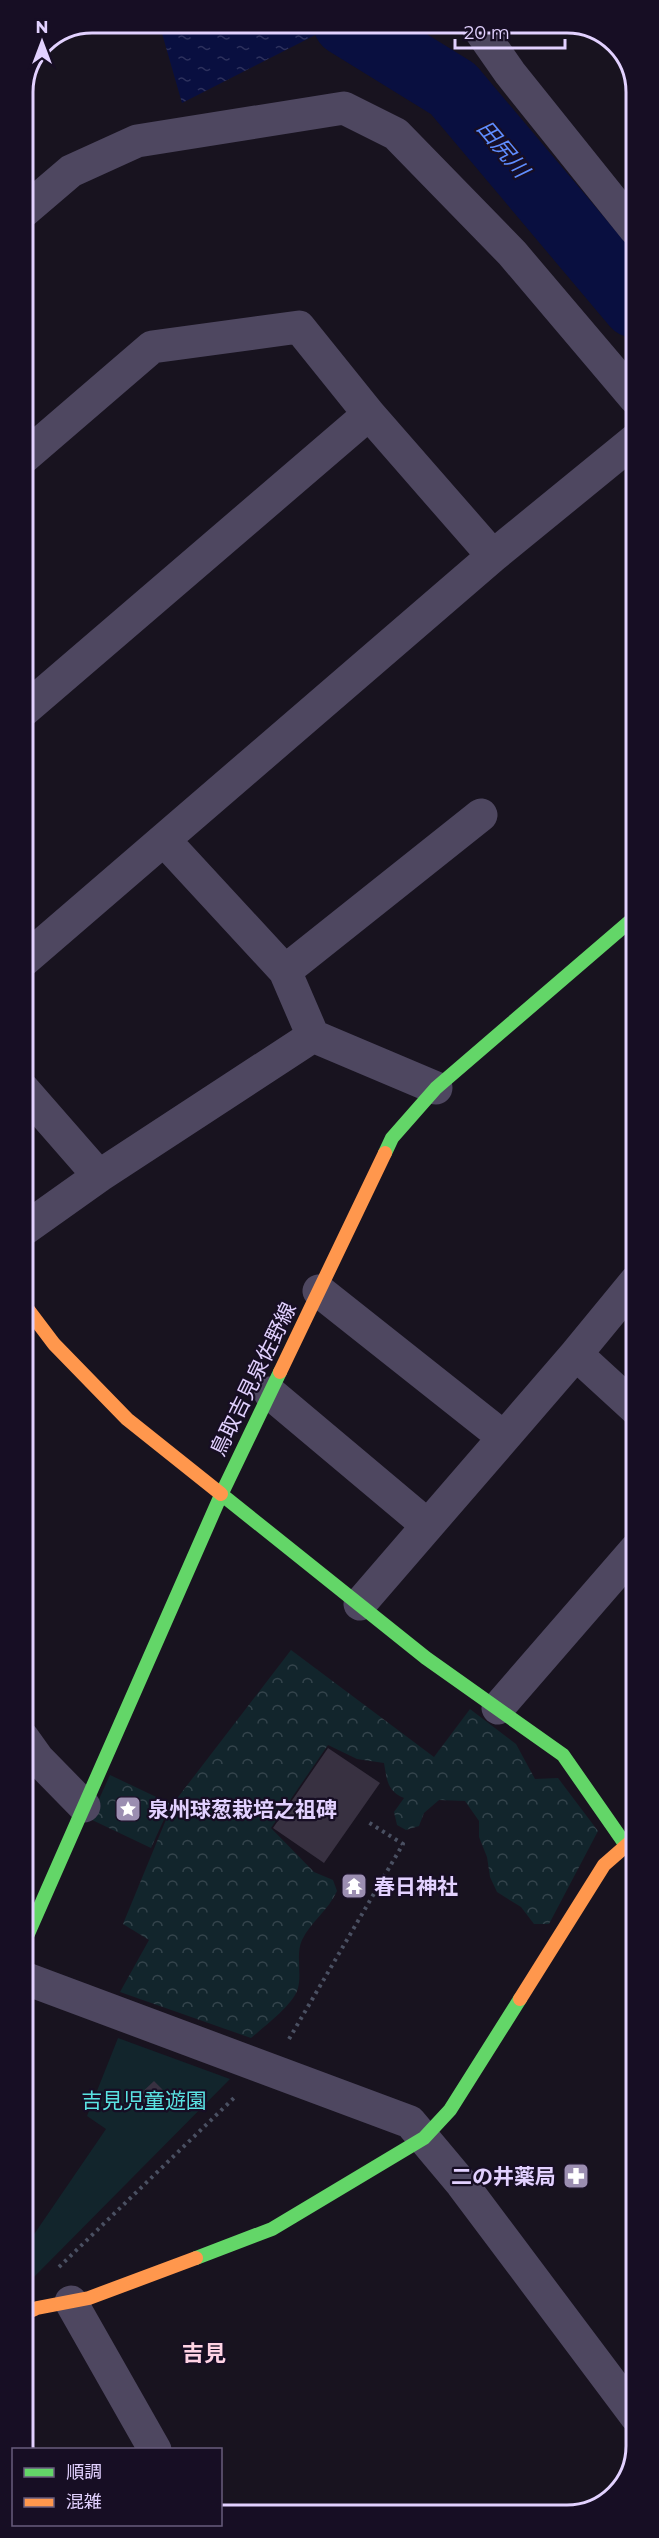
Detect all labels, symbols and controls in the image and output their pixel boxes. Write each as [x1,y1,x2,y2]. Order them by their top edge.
north arrow [12,12,72,72]
scale bar [455,12,564,50]
text: N [36,18,48,37]
text: 20 m [464,22,510,44]
water label: 田尻川 [471,115,536,184]
street label: 鳥取吉見泉佐野線 [205,1298,301,1460]
place icon: 泉州球葱栽培之祖碑 [113,1794,143,1824]
place label: 泉州球葱栽培之祖碑 [148,1797,337,1822]
temple icon: 春日神社 [339,1871,369,1901]
place label: 春日神社 [374,1874,458,1899]
park label: 吉見児童遊園 [81,2088,207,2113]
pharmacy icon: 二の井薬局 [561,2161,591,2191]
place label: 二の井薬局 [451,2164,556,2189]
district label: 吉見 [182,2340,226,2367]
legend [12,2448,222,2526]
text: 順調 [66,2461,102,2483]
text: 混雑 [66,2491,102,2513]

